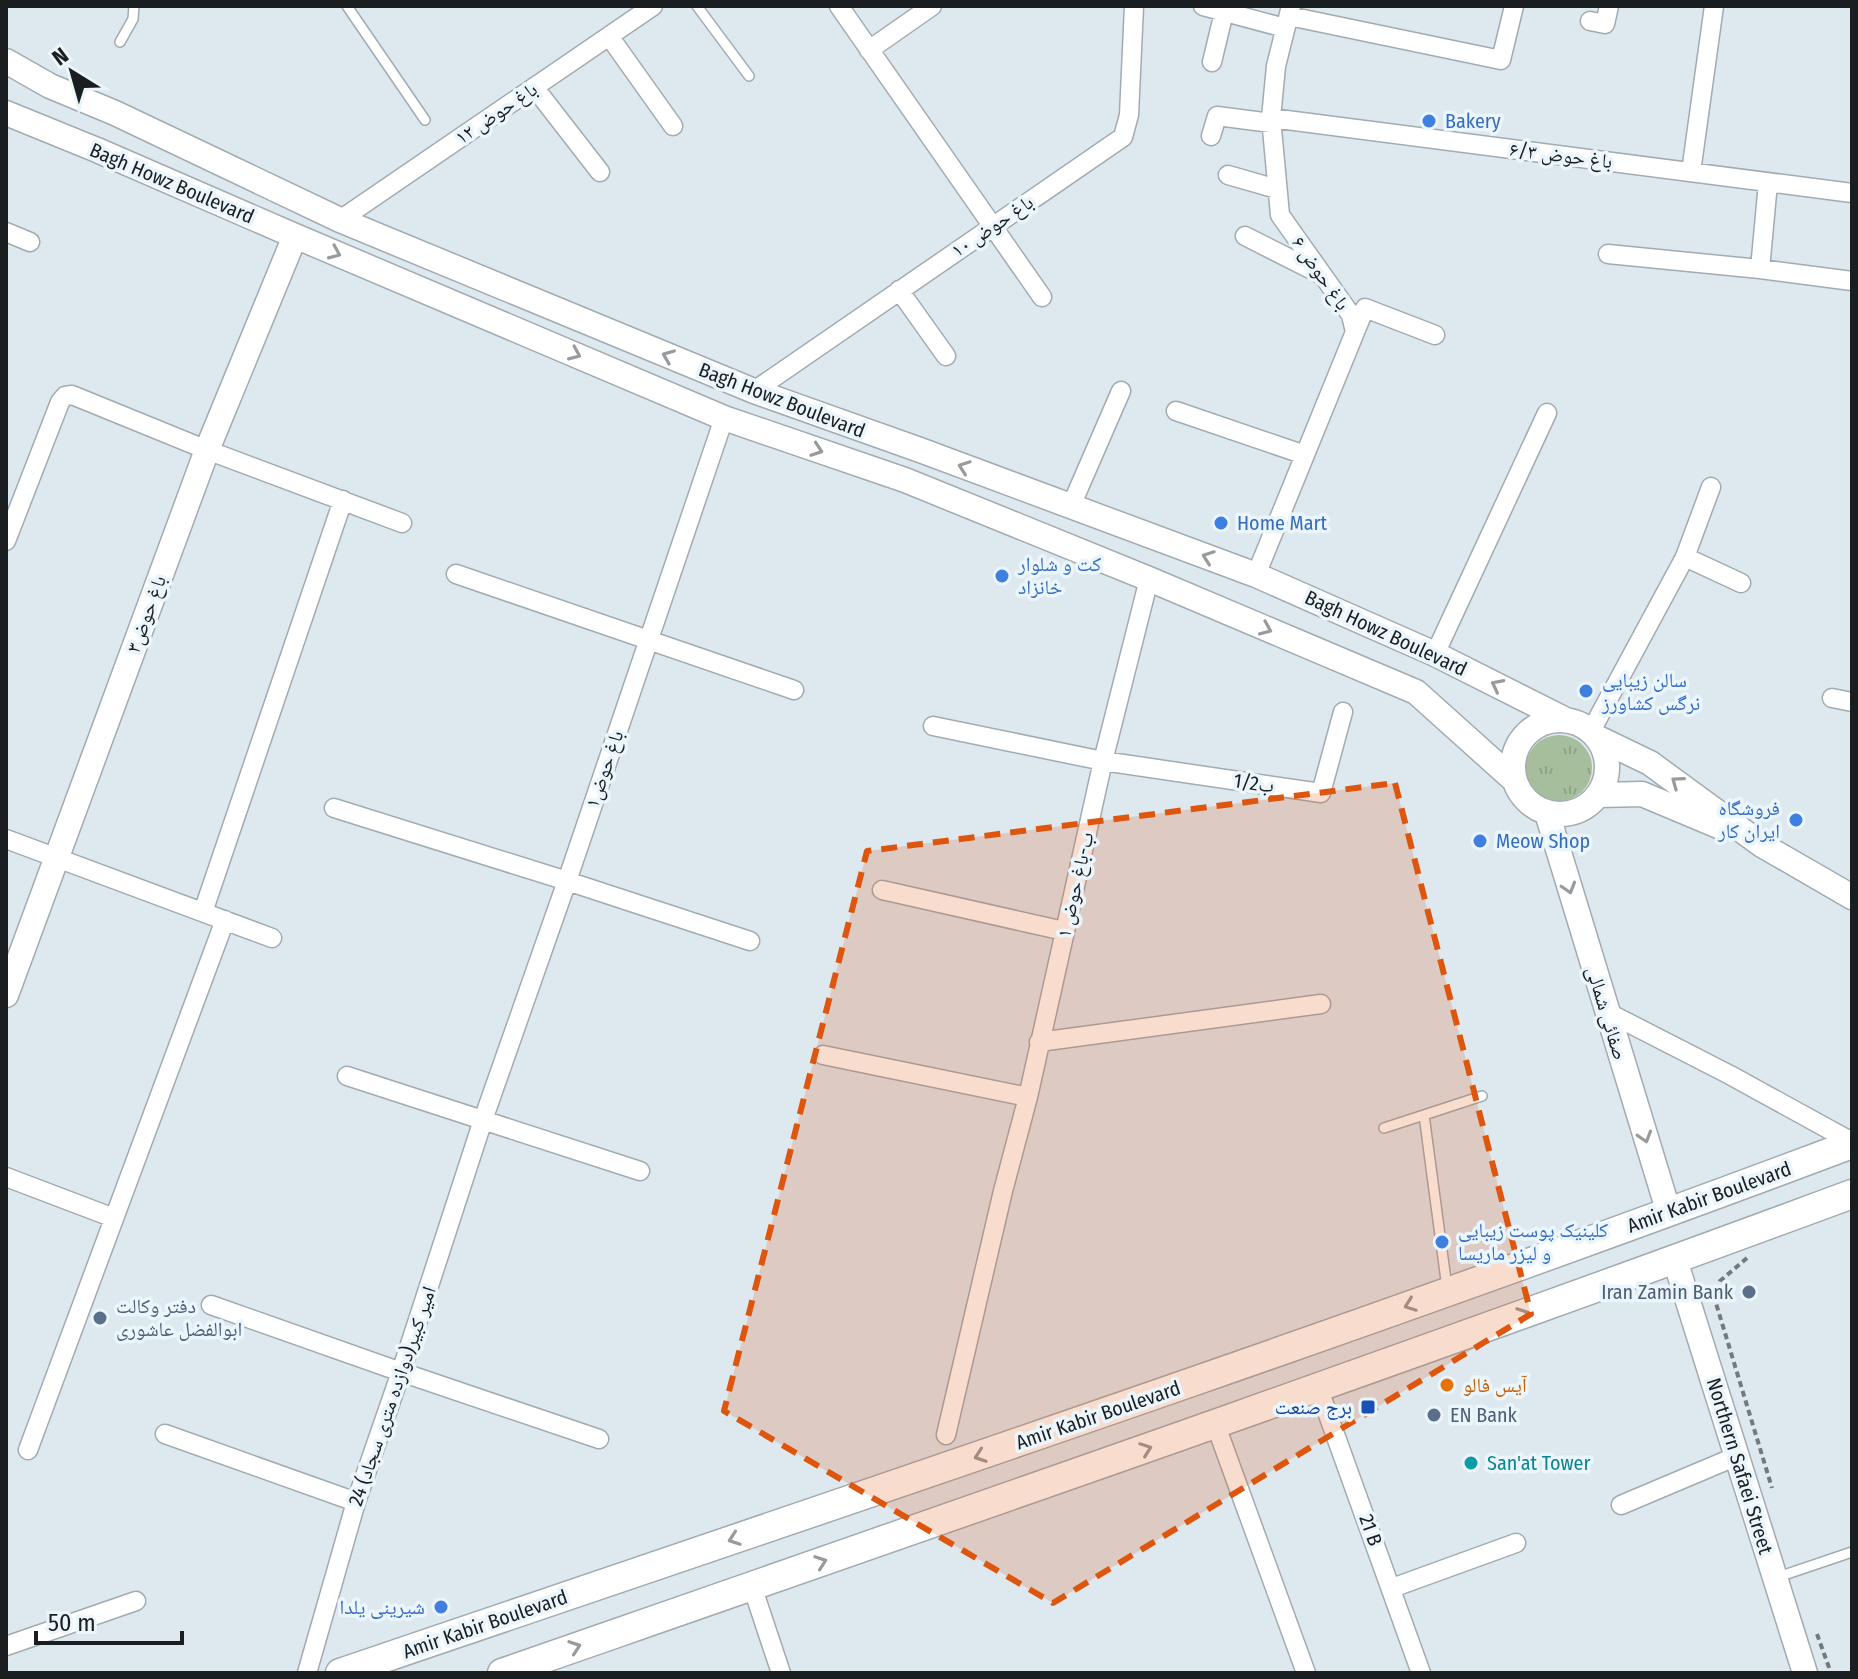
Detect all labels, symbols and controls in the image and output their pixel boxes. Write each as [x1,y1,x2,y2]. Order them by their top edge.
north arrow [32,32,112,112]
text: N [47,42,74,71]
street label: ۱۲ باغ حوض [450,77,542,150]
place label: Bakery [1445,109,1501,133]
marker: Bakery [1420,112,1438,130]
street label: ۶/۳ باغ حوض [1508,137,1614,174]
street label: Bagh Howz Boulevard [86,138,258,228]
street label: ۱۰ باغ حوض [946,190,1038,263]
street label: ۶ باغ حوض [1286,231,1355,315]
one-way arrow [327,243,341,259]
one-way arrow [567,345,581,361]
one-way arrow [662,349,676,366]
street label: Bagh Howz Boulevard [696,357,868,443]
one-way arrow [809,440,823,456]
one-way arrow [958,460,972,476]
place label: Home Mart [1237,511,1328,535]
marker: Home Mart [1212,514,1230,532]
one-way arrow [1202,550,1216,567]
place label: کت و شلوار خانزاد [1017,552,1101,599]
marker: کت و شلوار خانزاد [993,567,1011,585]
street label: باغ حوض۳ [121,572,172,656]
street label: Bagh Howz Boulevard [1301,585,1471,681]
one-way arrow [1258,619,1272,635]
place label: سالن زیبایی نرگس کشاورز [1601,668,1700,715]
one-way arrow [1490,679,1505,694]
marker: سالن زیبایی نرگس کشاورز [1577,682,1595,700]
street label: باغ حوض۱ [580,727,629,811]
street label: 1/2ب [1232,768,1276,798]
one-way arrow [1671,778,1685,792]
place label: فروشگاه ایران کار [1717,796,1780,843]
marker: فروشگاه ایران کار [1787,811,1805,829]
place label: Meow Shop [1496,829,1590,853]
street label: ۱ ب-باغ حوض [1051,830,1100,940]
marker: Meow Shop [1471,832,1489,850]
one-way arrow [1560,881,1576,894]
street label: صفائی شمالی [1581,963,1633,1063]
one-way arrow [1636,1129,1652,1143]
street label: Amir Kabir Boulevard [1624,1156,1794,1238]
place label: کلینیک پوست زیبایی و لیزر ماریسا [1458,1218,1608,1265]
marker: کلینیک پوست زیبایی و لیزر ماریسا [1433,1233,1451,1251]
place label: Iran Zamin Bank [1601,1280,1734,1304]
street label: 24 امیر کبیر(دوازده متری سجاد) [343,1283,441,1509]
marker: Iran Zamin Bank [1740,1283,1758,1301]
place label: دفتر وکالت ابوالفضل عاشوری [116,1294,242,1341]
one-way arrow [1404,1295,1418,1311]
one-way arrow [1515,1307,1529,1324]
marker: دفتر وکالت ابوالفضل عاشوری [91,1309,109,1327]
place label: آیس فالو [1463,1373,1528,1397]
street label: Northern Safaei Street [1702,1375,1778,1557]
street label: Amir Kabir Boulevard [1012,1376,1184,1454]
marker: آیس فالو [1438,1376,1456,1394]
place label: برج صنعت [1275,1395,1352,1420]
marker: برج صنعت [1359,1398,1377,1416]
place label: EN Bank [1450,1403,1518,1427]
marker: EN Bank [1425,1406,1443,1424]
one-way arrow [1138,1442,1152,1459]
one-way arrow [974,1446,988,1462]
place label: San'at Tower [1487,1451,1590,1475]
marker: San'at Tower [1462,1454,1480,1472]
street label: 21 B [1354,1511,1388,1549]
one-way arrow [728,1530,742,1546]
one-way arrow [813,1555,827,1572]
street label: Amir Kabir Boulevard [399,1585,571,1663]
scale bar [36,1595,182,1645]
place label: شیرینی یلدا [339,1595,425,1619]
marker: شیرینی یلدا [432,1598,450,1616]
text: 50 m [48,1609,96,1637]
one-way arrow [568,1641,582,1657]

